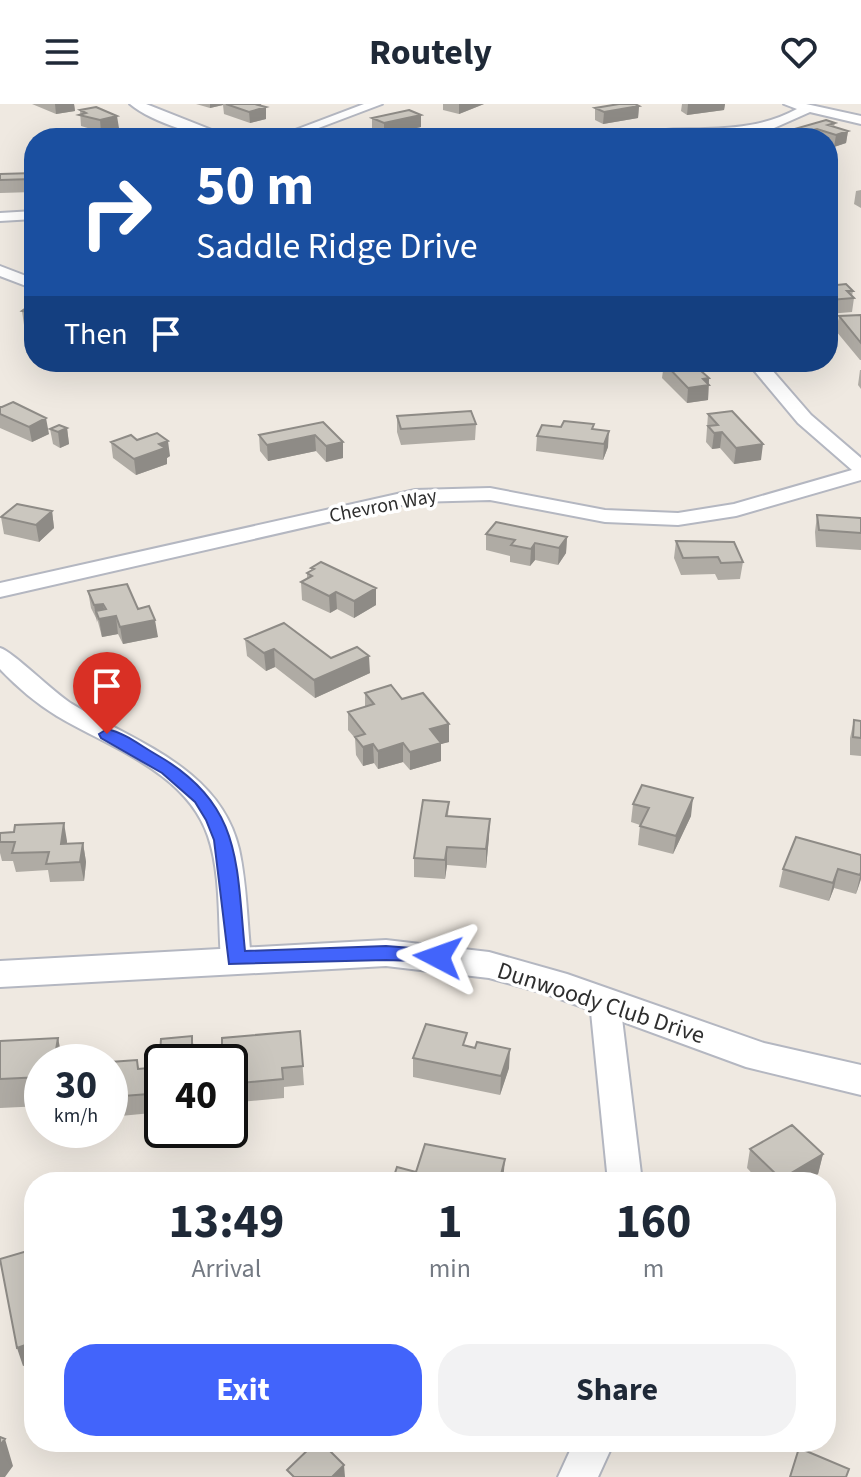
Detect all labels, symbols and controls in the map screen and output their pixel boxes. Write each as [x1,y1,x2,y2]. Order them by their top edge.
text: Routely [369,27,492,78]
icon: menu [40,30,84,74]
icon: heart [777,30,821,74]
text: 50 m [196,147,314,226]
icon: right [64,160,168,264]
text: Saddle Ridge Drive [196,221,478,272]
icon: arrive [144,312,188,356]
text: Then [64,313,128,356]
street label: Chevron Way [327,482,440,530]
pin [73,652,141,734]
icon: arrive [85,664,129,708]
position arrow [396,915,480,999]
street label: Dunwoody Club Drive [493,953,709,1053]
speed limit sign: 40 [144,1044,248,1148]
text: 30 [55,1057,97,1114]
text: km/h [54,1102,98,1130]
text: 13:49 [168,1188,284,1256]
text: 1 [437,1188,463,1256]
text: 160 [615,1188,691,1256]
text: Arrival [191,1250,261,1287]
text: min [429,1250,471,1287]
text: m [643,1250,664,1287]
button: Exit [64,1344,422,1436]
button: Share [438,1344,796,1436]

